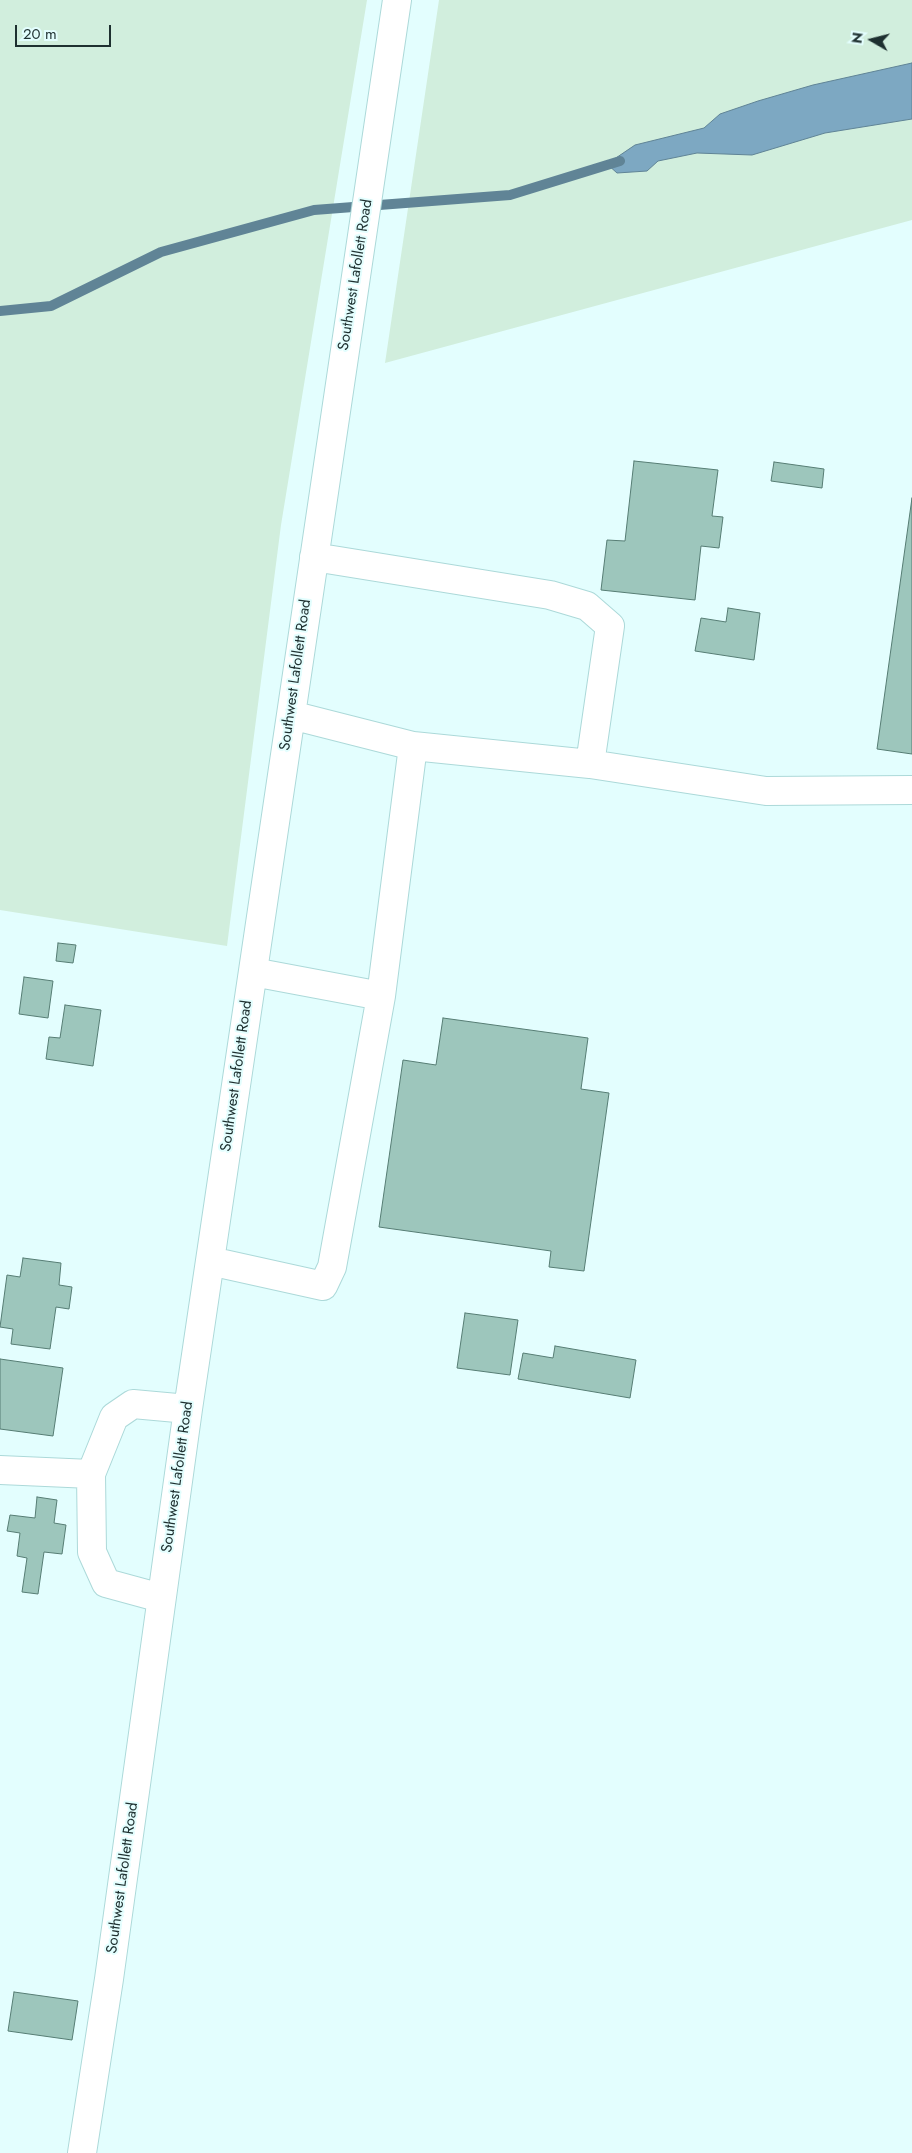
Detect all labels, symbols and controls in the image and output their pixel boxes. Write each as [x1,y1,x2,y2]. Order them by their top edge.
scale bar [18,15,114,47]
north arrow [847,15,897,65]
text: 20 m [23,23,57,45]
text: N [846,31,868,45]
street label: Southwest Lafollett Road [335,198,377,352]
street label: Southwest Lafollett Road [276,598,316,752]
street label: Southwest Lafollett Road [217,999,257,1153]
street label: Southwest Lafollett Road [158,1400,198,1554]
street label: Southwest Lafollett Road [103,1801,143,1955]

